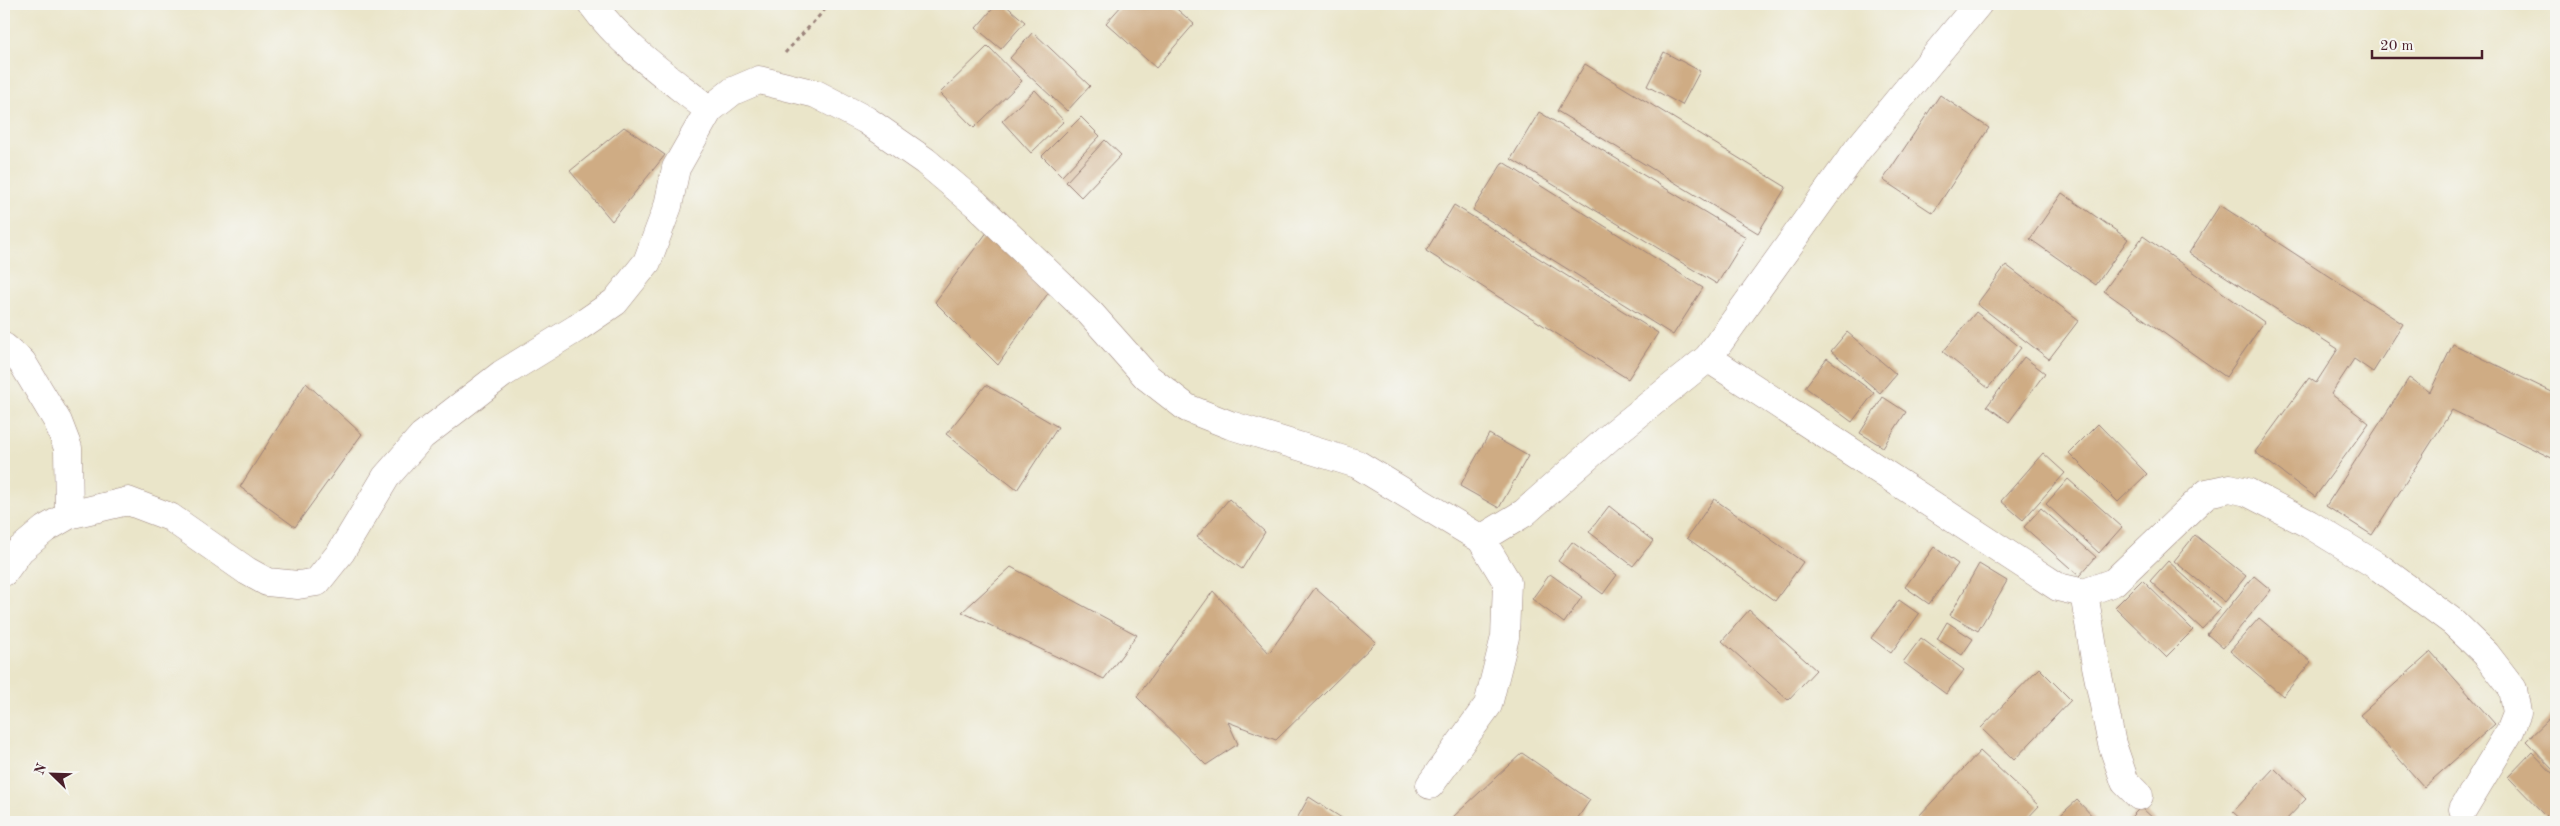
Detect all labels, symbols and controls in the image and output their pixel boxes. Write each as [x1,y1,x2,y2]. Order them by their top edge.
scale bar [2372,28,2482,60]
text: 20 m [2380,39,2414,54]
north arrow [28,748,78,798]
text: N [32,761,50,777]

